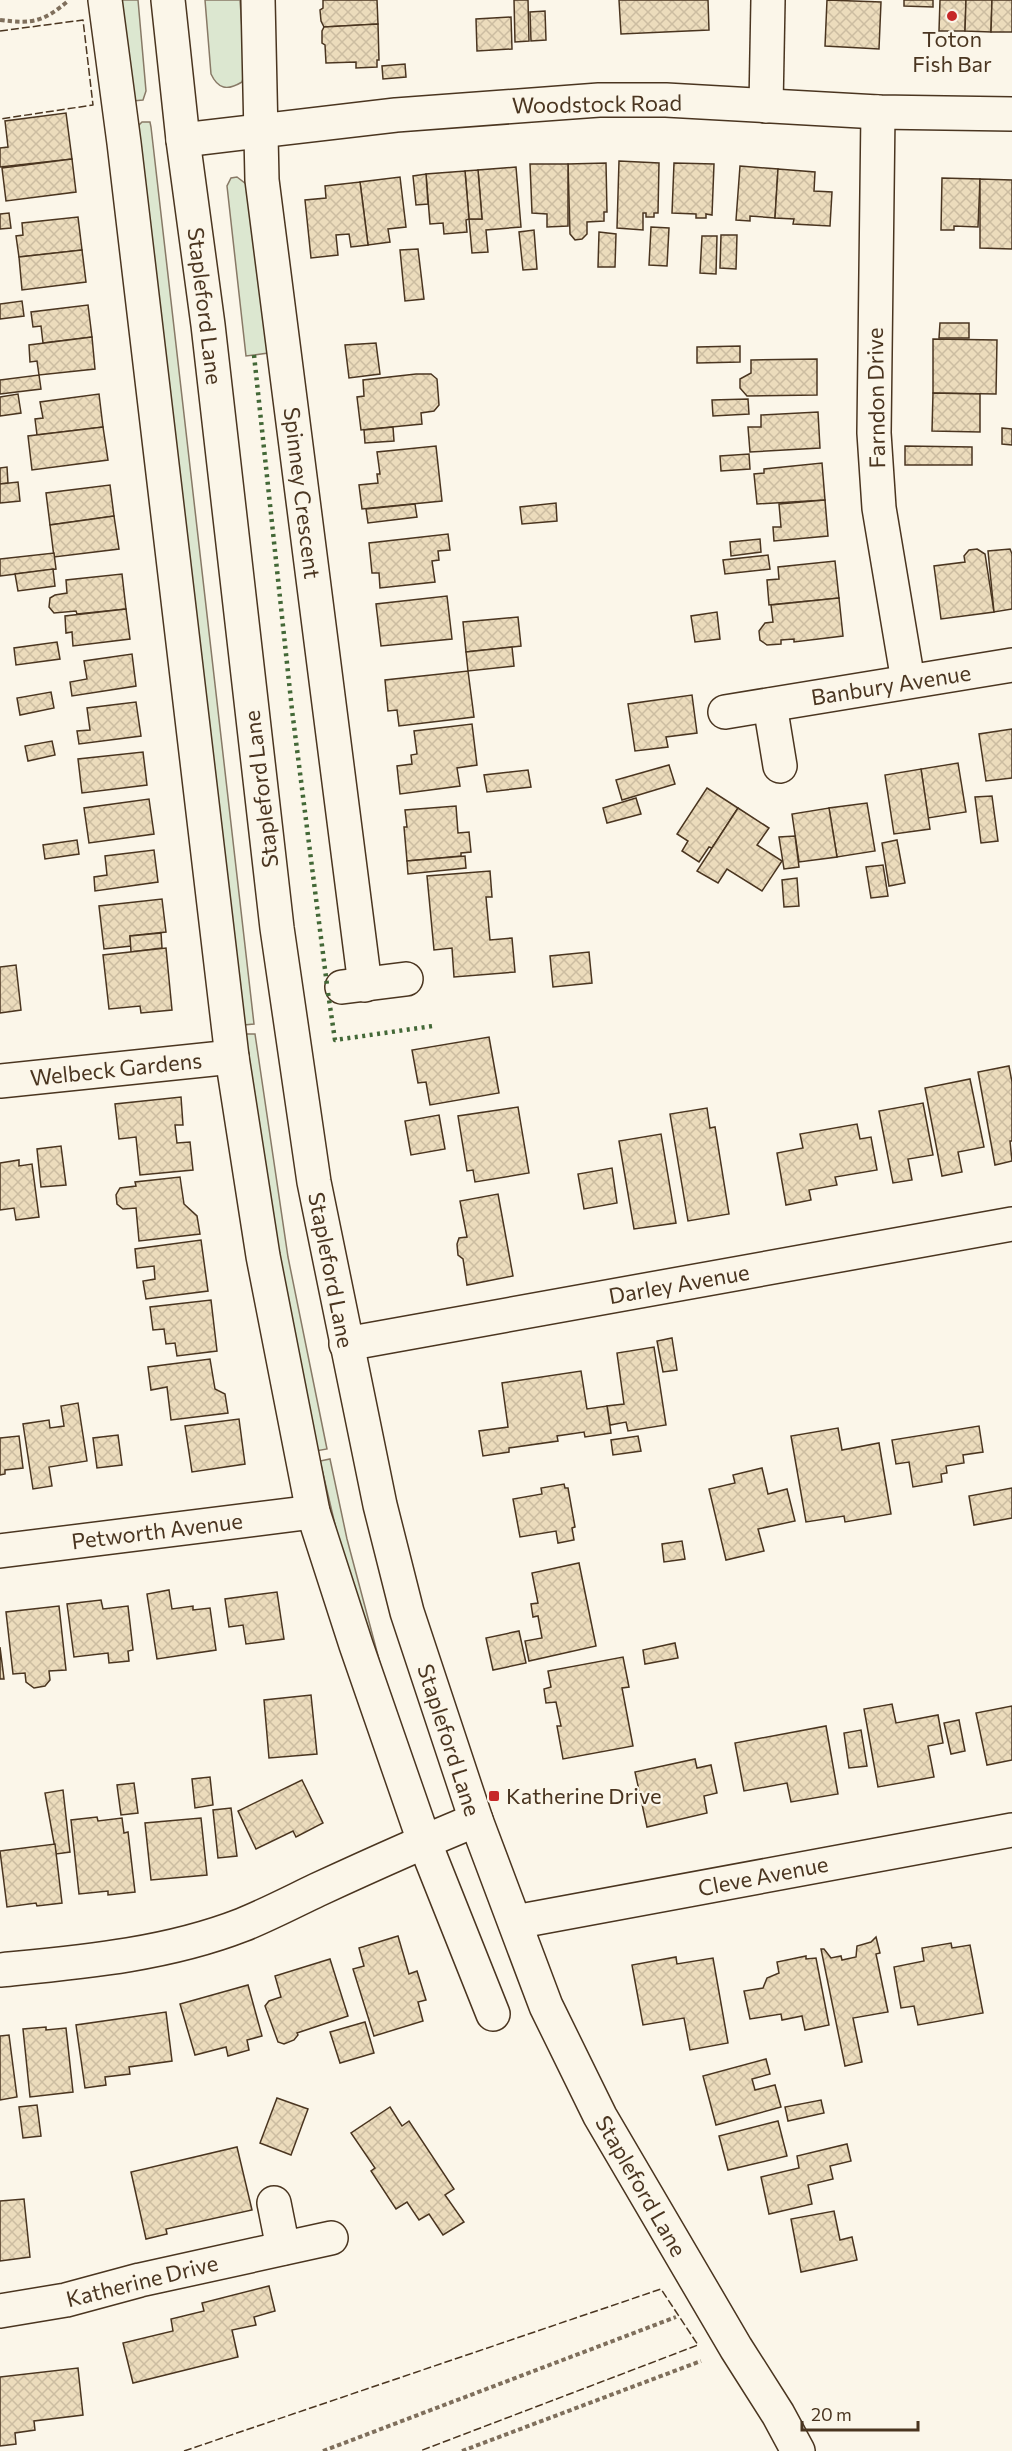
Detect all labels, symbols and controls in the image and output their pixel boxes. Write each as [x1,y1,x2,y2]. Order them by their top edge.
marker: Toton Fish Bar [945,9,959,23]
place label: Toton Fish Bar [912,25,992,77]
street label: Woodstock Road [512,89,682,118]
street label: Stapleford Lane [182,226,229,386]
street label: Farndon Drive [861,327,890,469]
street label: Spinney Crescent [279,405,326,580]
street label: Banbury Avenue [809,659,973,710]
street label: Stapleford Lane [237,709,284,869]
street label: Welbeck Gardens [29,1046,203,1091]
street label: Stapleford Lane [303,1190,360,1350]
street label: Darley Avenue [606,1258,751,1309]
street label: Petworth Avenue [70,1507,244,1554]
street label: Stapleford Lane [412,1660,487,1819]
place label: Katherine Drive [506,1782,662,1809]
marker: Katherine Drive [487,1789,501,1803]
street label: Cleve Avenue [696,1850,830,1901]
street label: Stapleford Lane [590,2110,693,2261]
street label: Katherine Drive [63,2249,221,2312]
scale bar [802,2394,918,2432]
text: 20 m [811,2403,852,2425]

